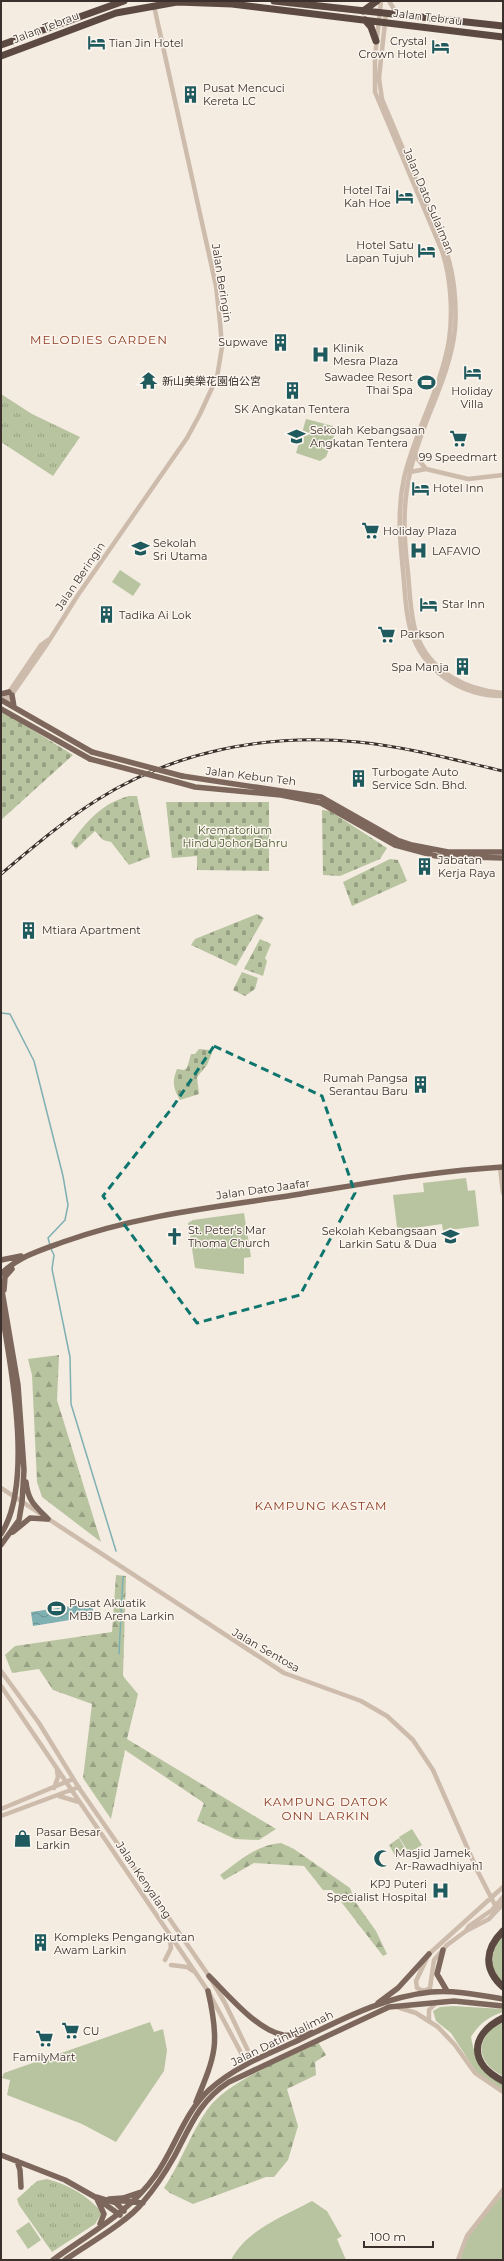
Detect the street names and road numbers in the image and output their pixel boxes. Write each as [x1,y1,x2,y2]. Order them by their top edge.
street label: Jalan Tebrau [392,6,463,28]
street label: Jalan Tebrau [10,8,81,46]
street label: Jalan Dato Sulaiman [400,145,458,256]
street label: Jalan Beringin [209,242,235,323]
street label: Jalan Beringin [51,539,108,614]
street label: Jalan Kebun Teh [204,763,297,788]
street label: Jalan Dato Jaafar [214,1175,311,1203]
street label: Jalan Sentosa [229,1625,302,1675]
street label: Jalan Kenyalang [113,1838,175,1921]
street label: Jalan Datin Halimah [228,2007,335,2069]

